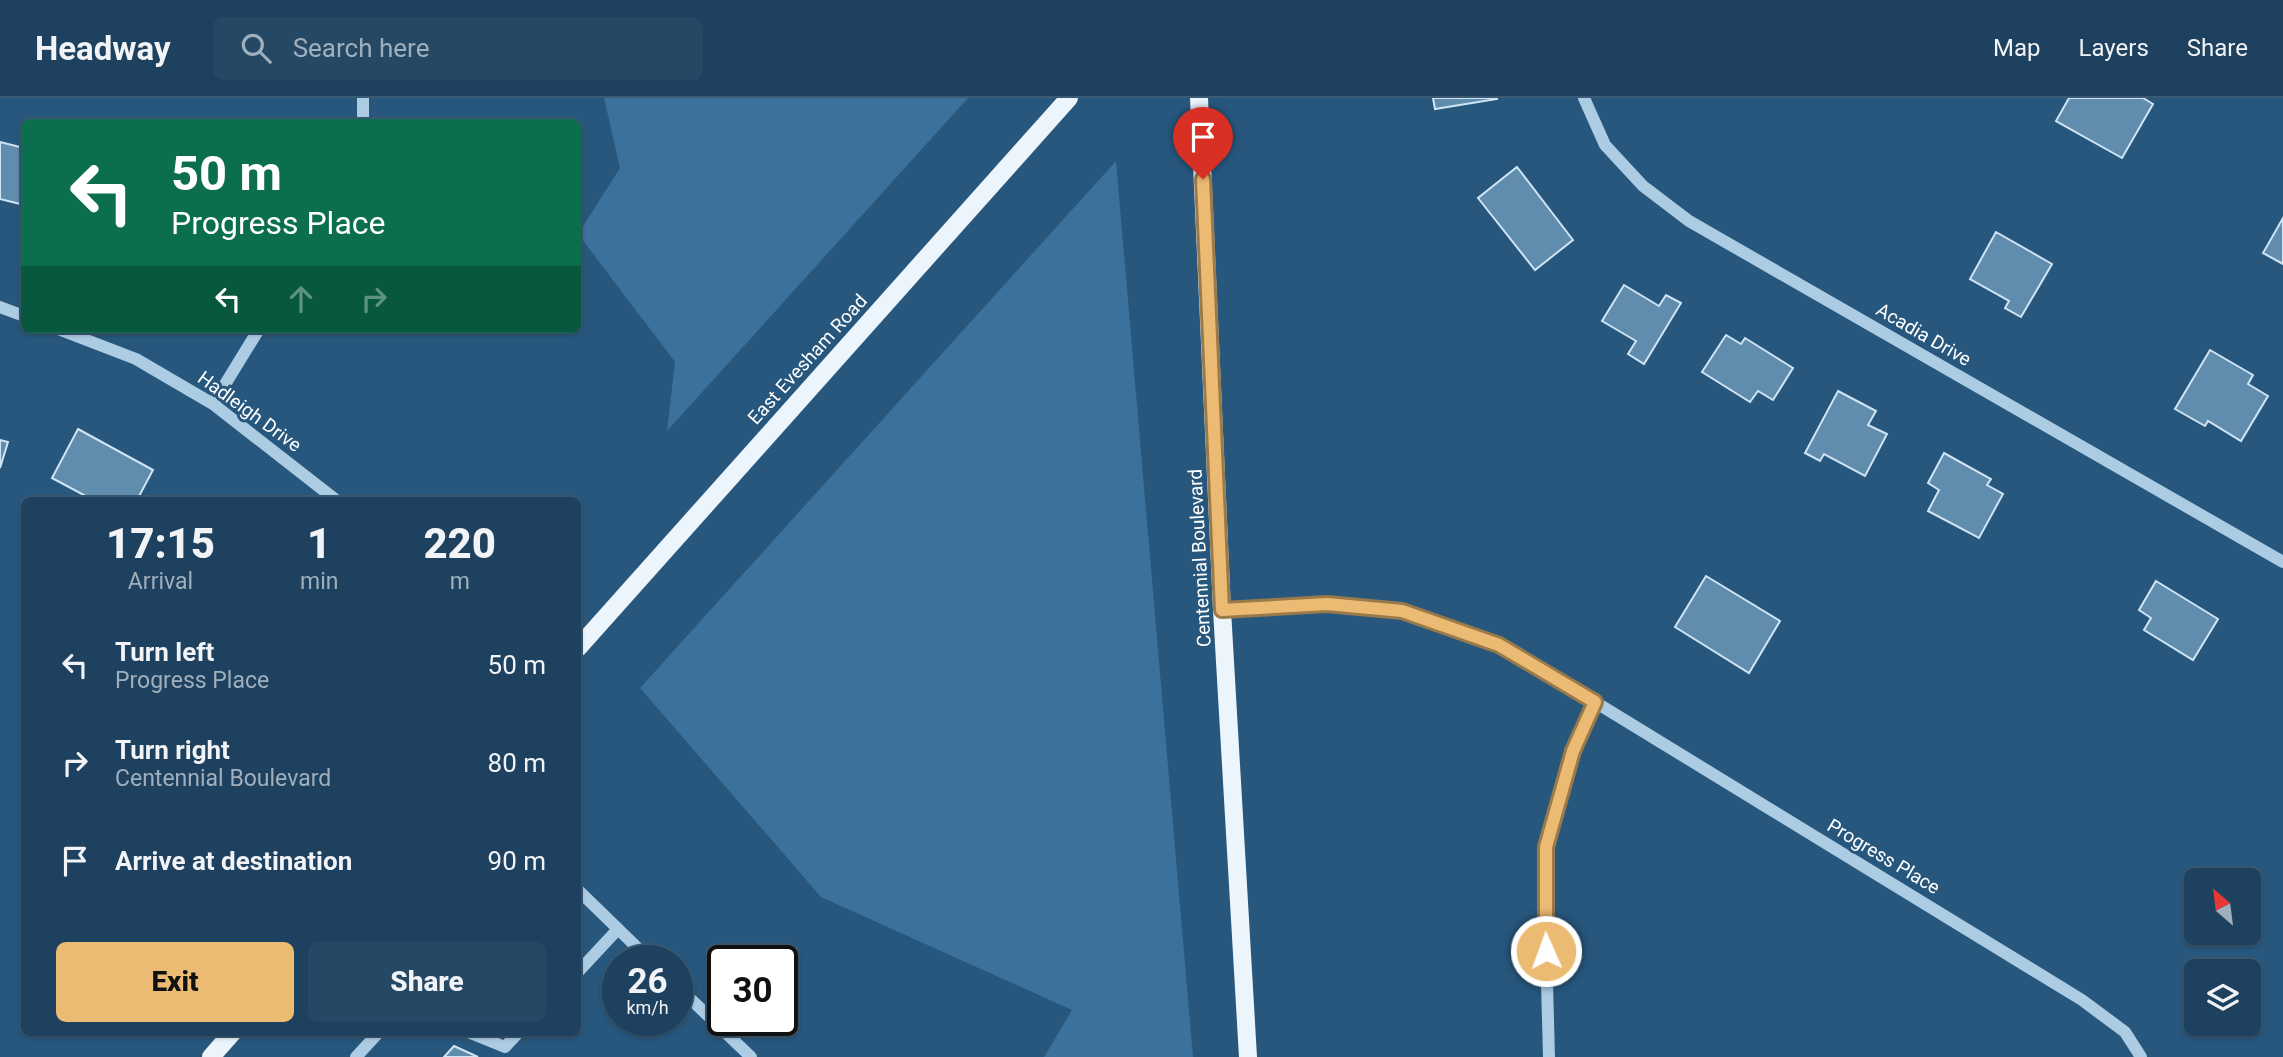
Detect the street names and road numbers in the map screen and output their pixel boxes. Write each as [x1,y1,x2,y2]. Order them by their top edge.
street label: East Evesham Road [743,290,872,429]
street label: Acadia Drive [1872,298,1975,371]
street label: Hadleigh Drive [193,366,306,457]
street label: Centennial Boulevard [1183,468,1216,648]
street label: Progress Place [1823,814,1944,899]

